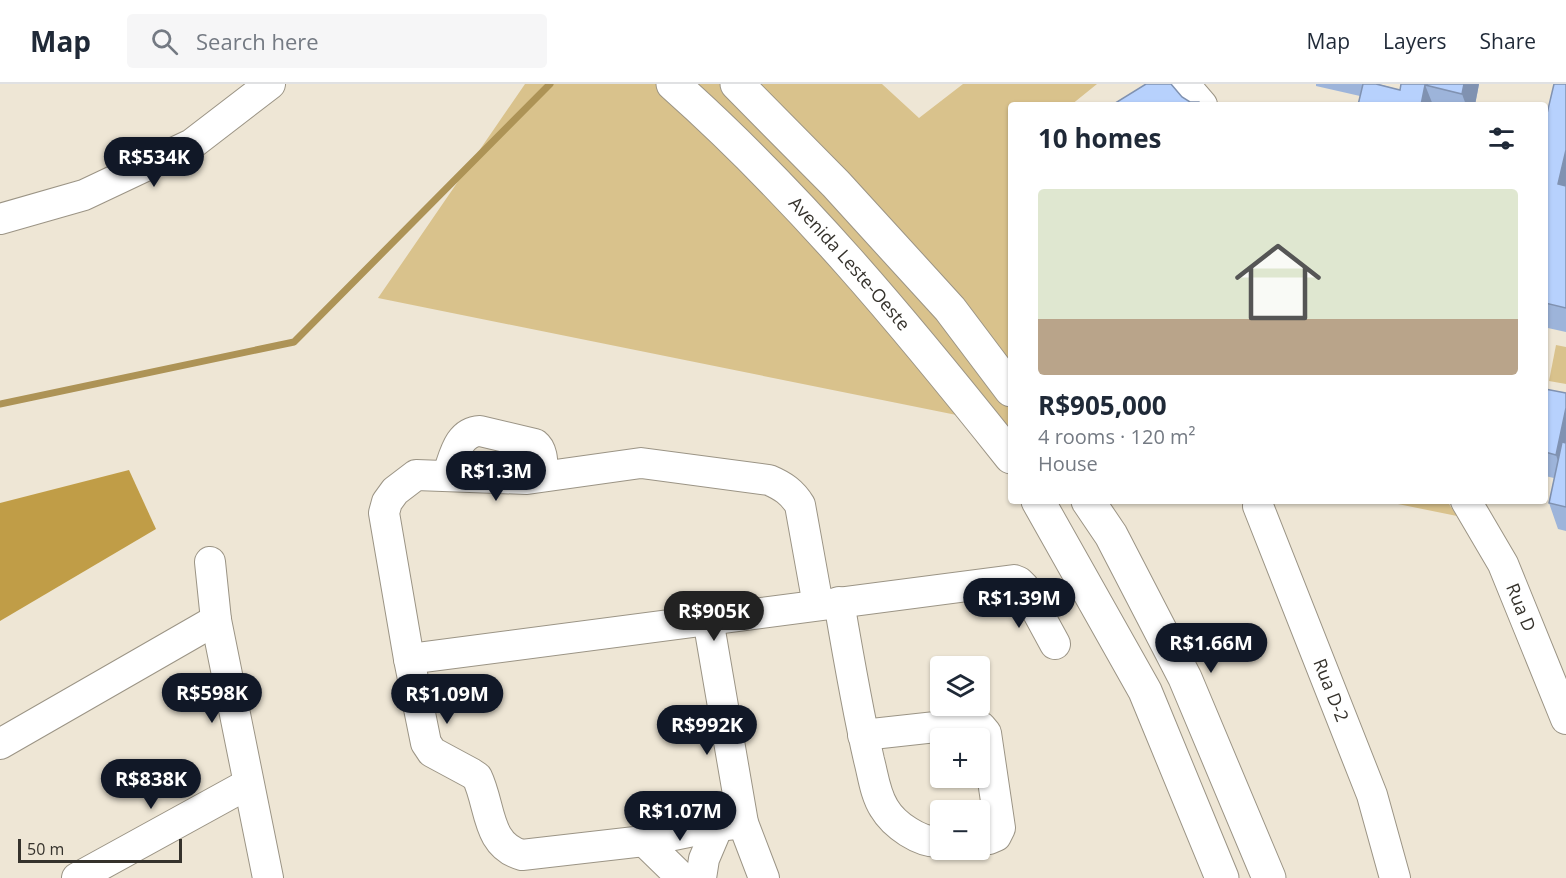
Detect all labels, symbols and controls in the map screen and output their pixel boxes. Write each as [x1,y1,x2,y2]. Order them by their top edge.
search box [127,14,547,68]
text: Map [30,22,91,60]
icon: search [148,25,181,58]
text: Search here [196,26,319,56]
text: Map [1307,27,1350,55]
text: Layers [1383,27,1447,55]
text: Share [1480,27,1536,55]
text: 10 homes [1038,120,1162,156]
icon: filters [1485,122,1518,155]
pin: R$534K [105,137,203,188]
text: R$534K [118,143,190,170]
street label: Avenida Leste-Oeste [784,191,916,335]
icon: home [1224,228,1332,336]
text: R$905,000 [1038,387,1167,423]
text: 4 rooms · 120 m² [1038,423,1196,450]
text: House [1038,450,1098,477]
pin: R$1.3M [447,451,545,502]
text: R$1.3M [460,457,532,484]
pin: R$1.39M [964,578,1074,629]
street label: Rua D [1501,579,1542,635]
text: R$1.39M [977,584,1061,611]
pin: R$905K [665,591,763,642]
text: R$905K [678,597,750,624]
pin: R$1.66M [1156,623,1266,674]
text: R$1.66M [1169,629,1253,656]
street label: Rua D-2 [1308,655,1355,725]
map controls [930,656,990,860]
button: layers [930,656,990,716]
pin: R$598K [163,673,261,724]
pin: R$1.09M [392,674,502,725]
text: R$598K [176,679,248,706]
text: R$1.09M [405,680,489,707]
pin: R$992K [658,705,756,756]
text: R$992K [671,711,743,738]
button: + [930,728,990,788]
pin: R$838K [102,759,200,810]
text: R$838K [115,765,187,792]
pin: R$1.07M [625,791,735,842]
text: R$1.07M [638,797,722,824]
button: − [930,800,990,860]
scale bar [18,836,182,864]
text: 50 m [27,838,64,860]

